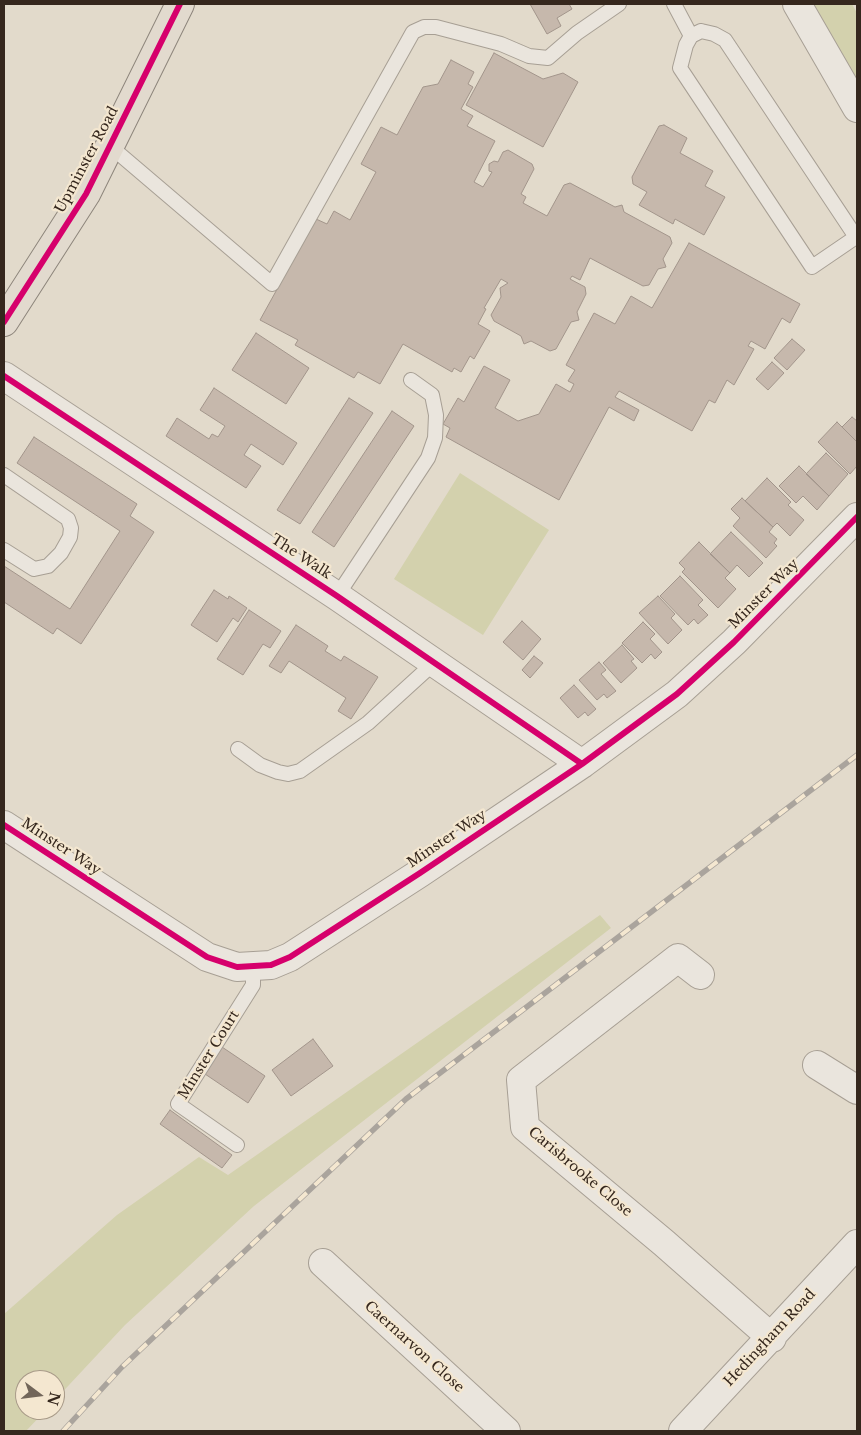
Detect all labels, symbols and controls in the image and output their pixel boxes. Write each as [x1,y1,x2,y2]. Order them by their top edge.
street label: Upminster Road [52,104,122,216]
street label: The Walk [267,531,335,583]
street label: Minster Way [726,556,802,632]
street label: Minster Way [404,806,490,872]
street label: Minster Way [18,815,104,879]
street label: Minster Court [175,1007,243,1103]
street label: Carisbrooke Close [525,1124,635,1220]
street label: Hedingham Road [721,1286,819,1390]
street label: Caernarvon Close [361,1298,467,1396]
north arrow [15,1370,65,1420]
text: N [43,1390,64,1407]

